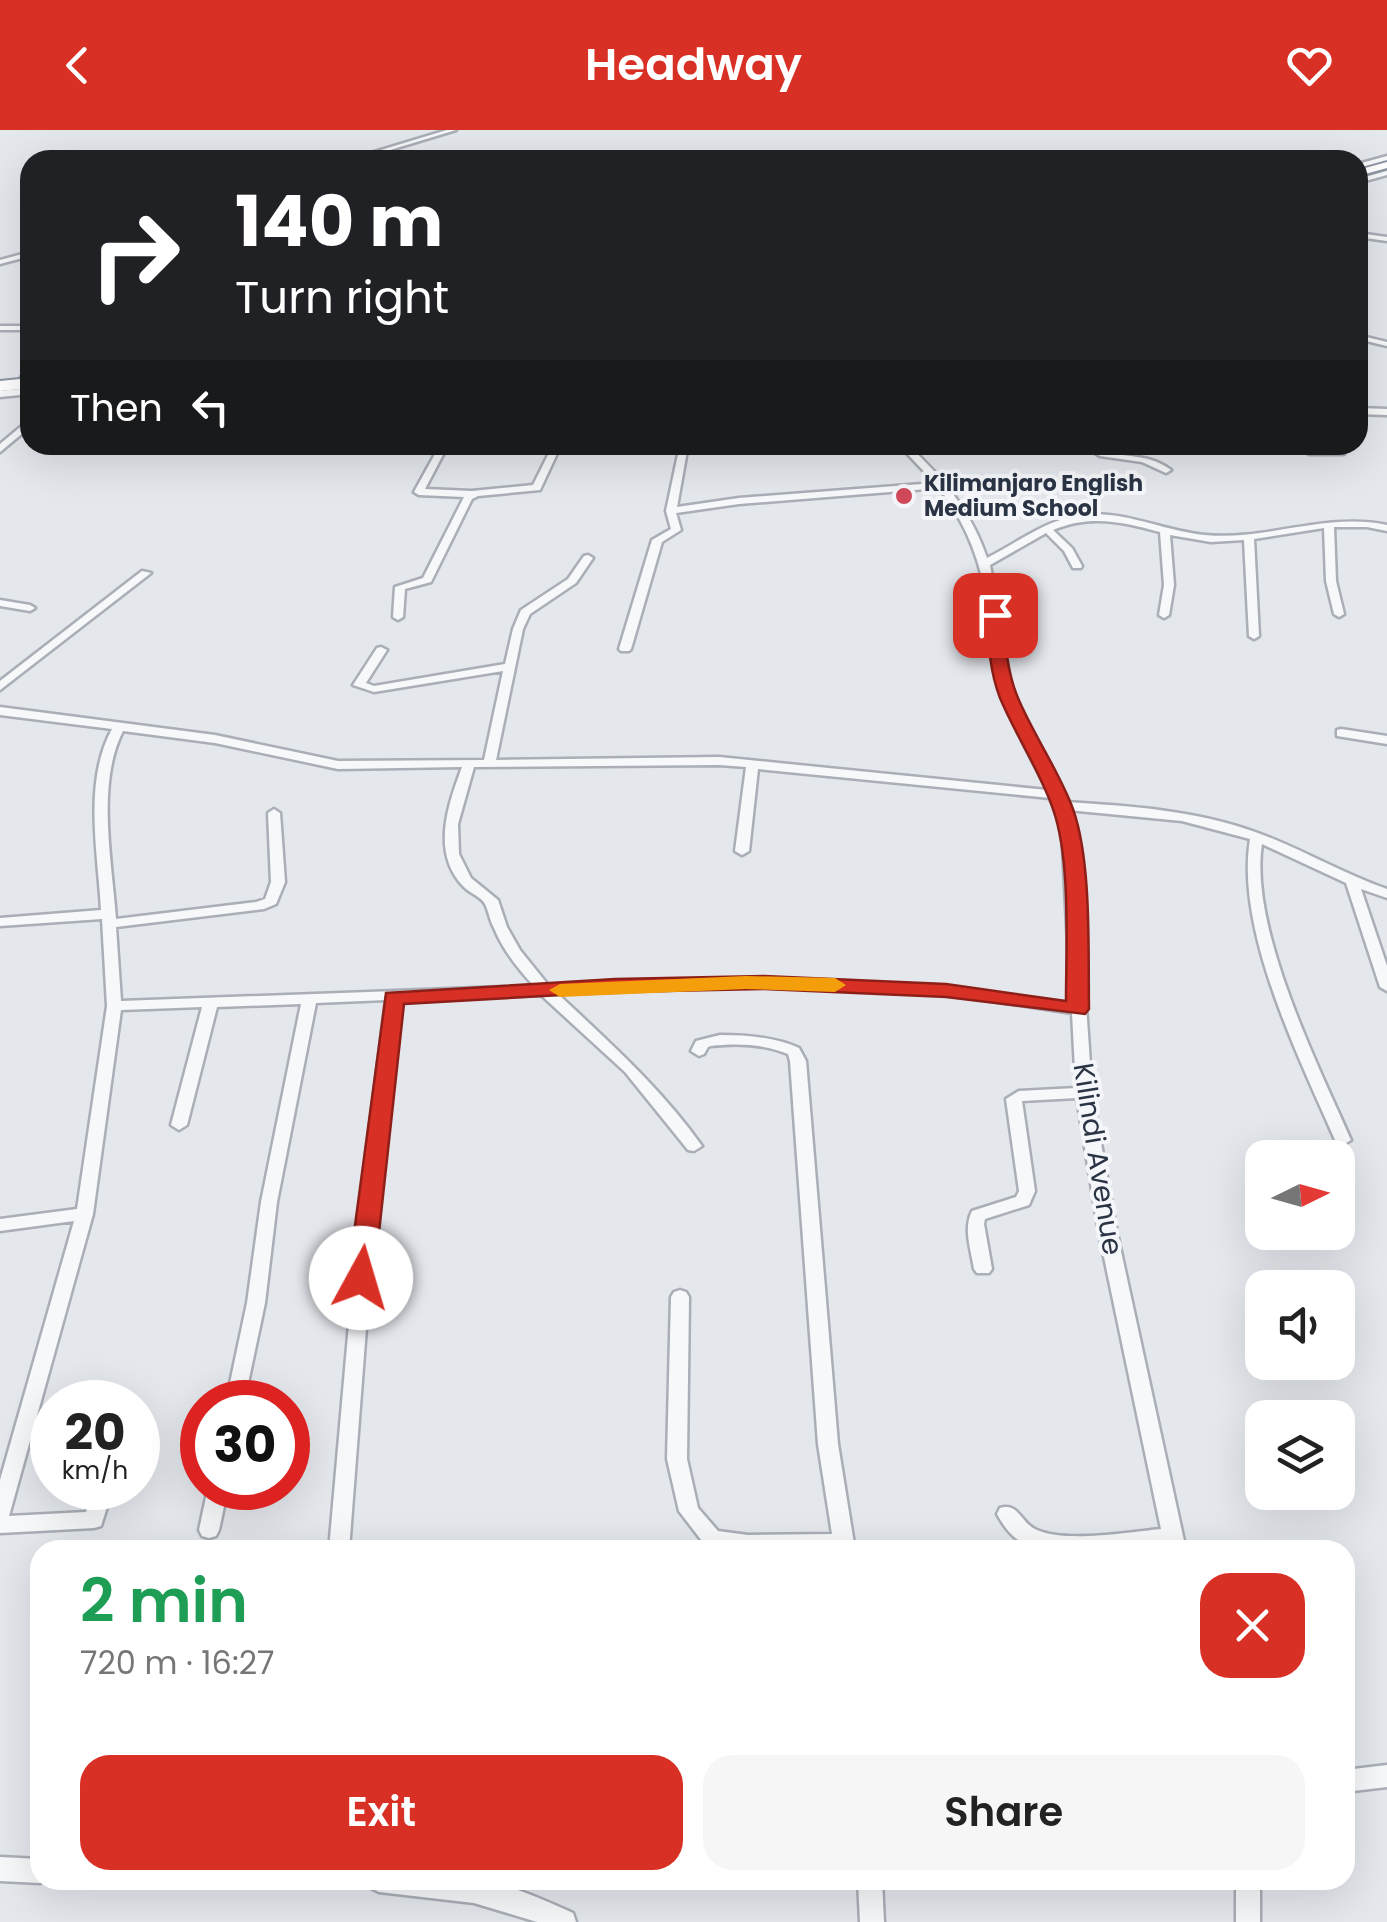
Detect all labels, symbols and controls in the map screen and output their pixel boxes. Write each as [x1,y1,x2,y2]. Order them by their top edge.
text: Headway [585,33,802,96]
icon: back [50,38,105,93]
icon: heart [1282,38,1337,93]
text: 140 m [235,172,443,271]
icon: right [70,190,200,320]
text: Turn right [235,266,449,329]
icon: left [183,380,238,435]
text: Then [70,381,163,434]
place label: Kilimanjaro English Medium School [924,468,1143,524]
marker: Kilimanjaro English Medium School [893,485,915,507]
pin [953,573,1038,658]
icon: arrive [968,588,1023,643]
street label: Kilindi Avenue [1064,1060,1132,1258]
north arrow [1245,1140,1355,1250]
map controls [1245,1140,1355,1510]
position arrow [309,1226,413,1330]
button: sound [1245,1270,1355,1380]
speed limit sign: 30 [180,1380,310,1510]
text: 20 [64,1397,126,1468]
button: layers [1245,1400,1355,1510]
text: km/h [62,1453,128,1488]
text: 2 min [80,1559,248,1643]
button: close [1200,1573,1305,1678]
text: 720 m · 16:27 [80,1640,275,1685]
button: Exit [80,1755,683,1870]
button: Share [703,1755,1305,1870]

